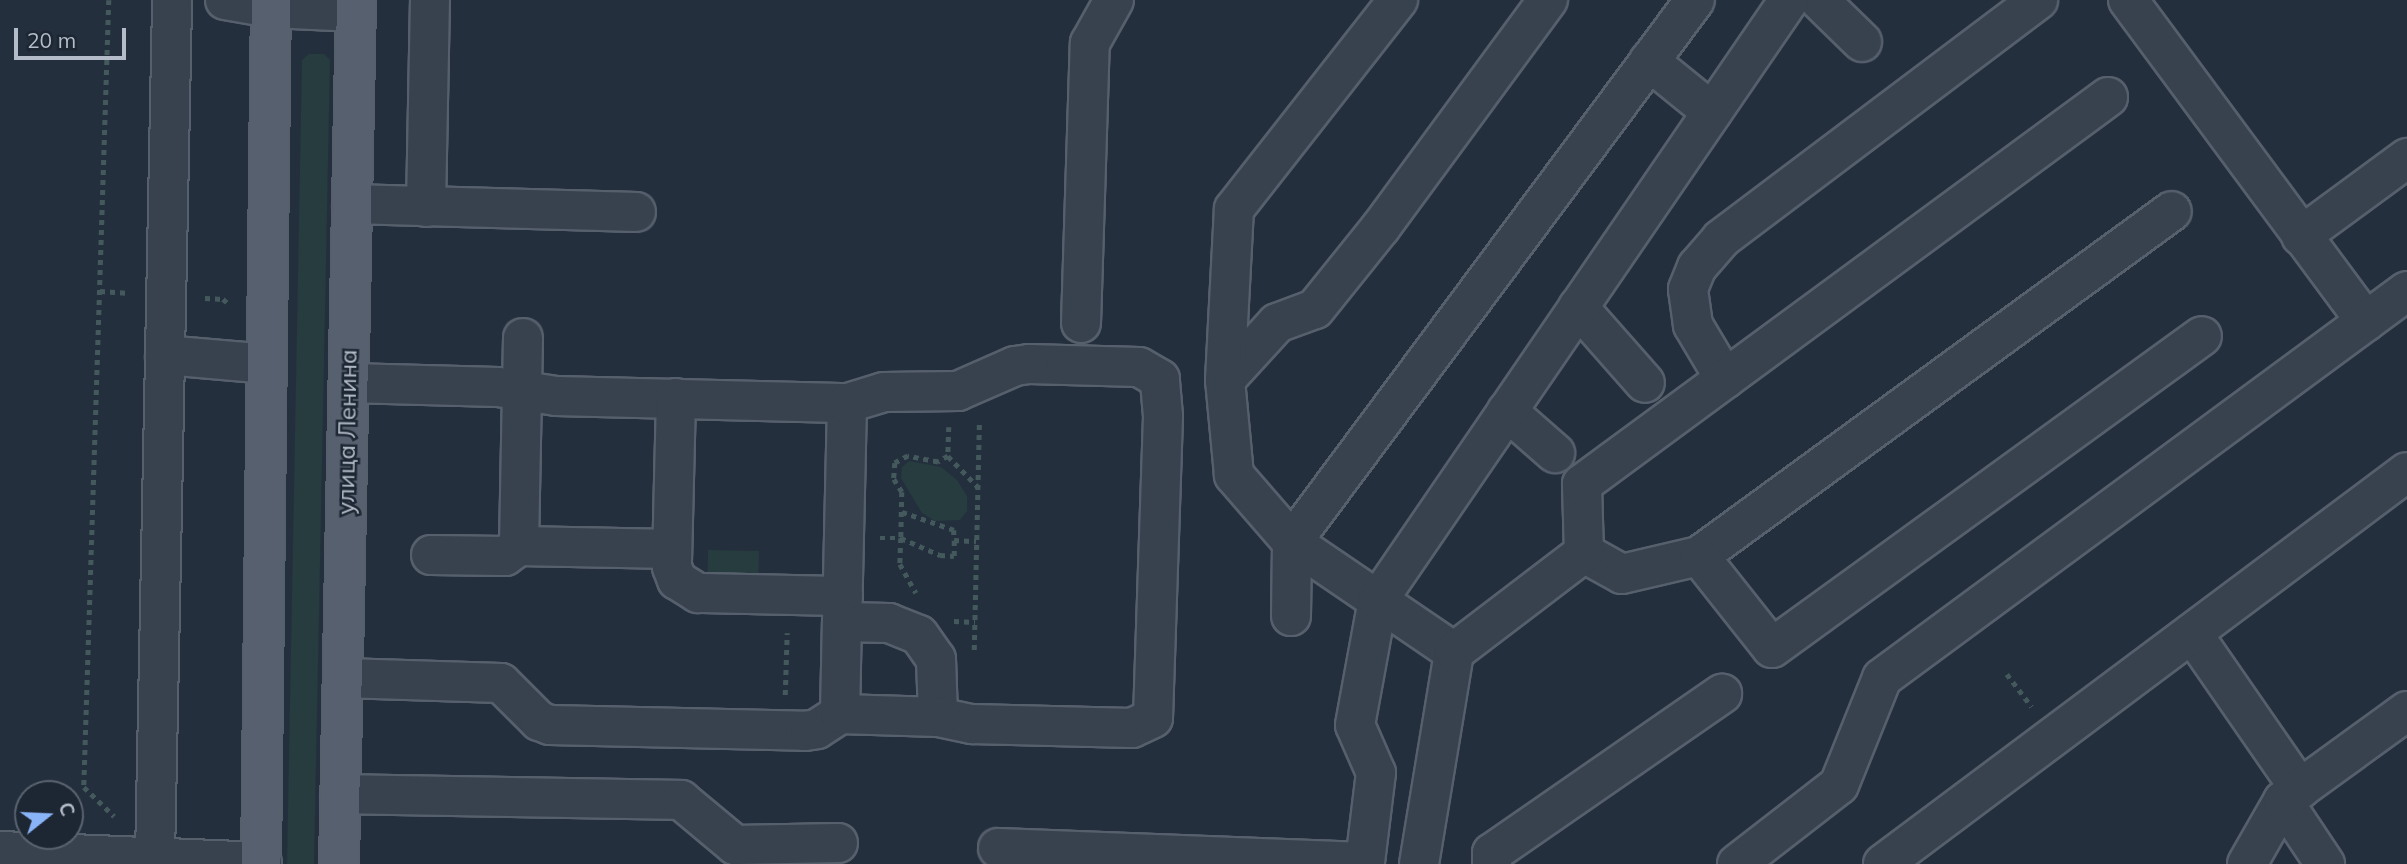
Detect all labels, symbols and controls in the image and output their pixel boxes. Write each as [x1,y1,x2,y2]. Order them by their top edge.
scale bar [18,14,130,58]
text: 20 m [27,27,76,53]
street label: улица Ленина [331,349,363,515]
north arrow [14,780,84,850]
text: С [54,799,80,819]

